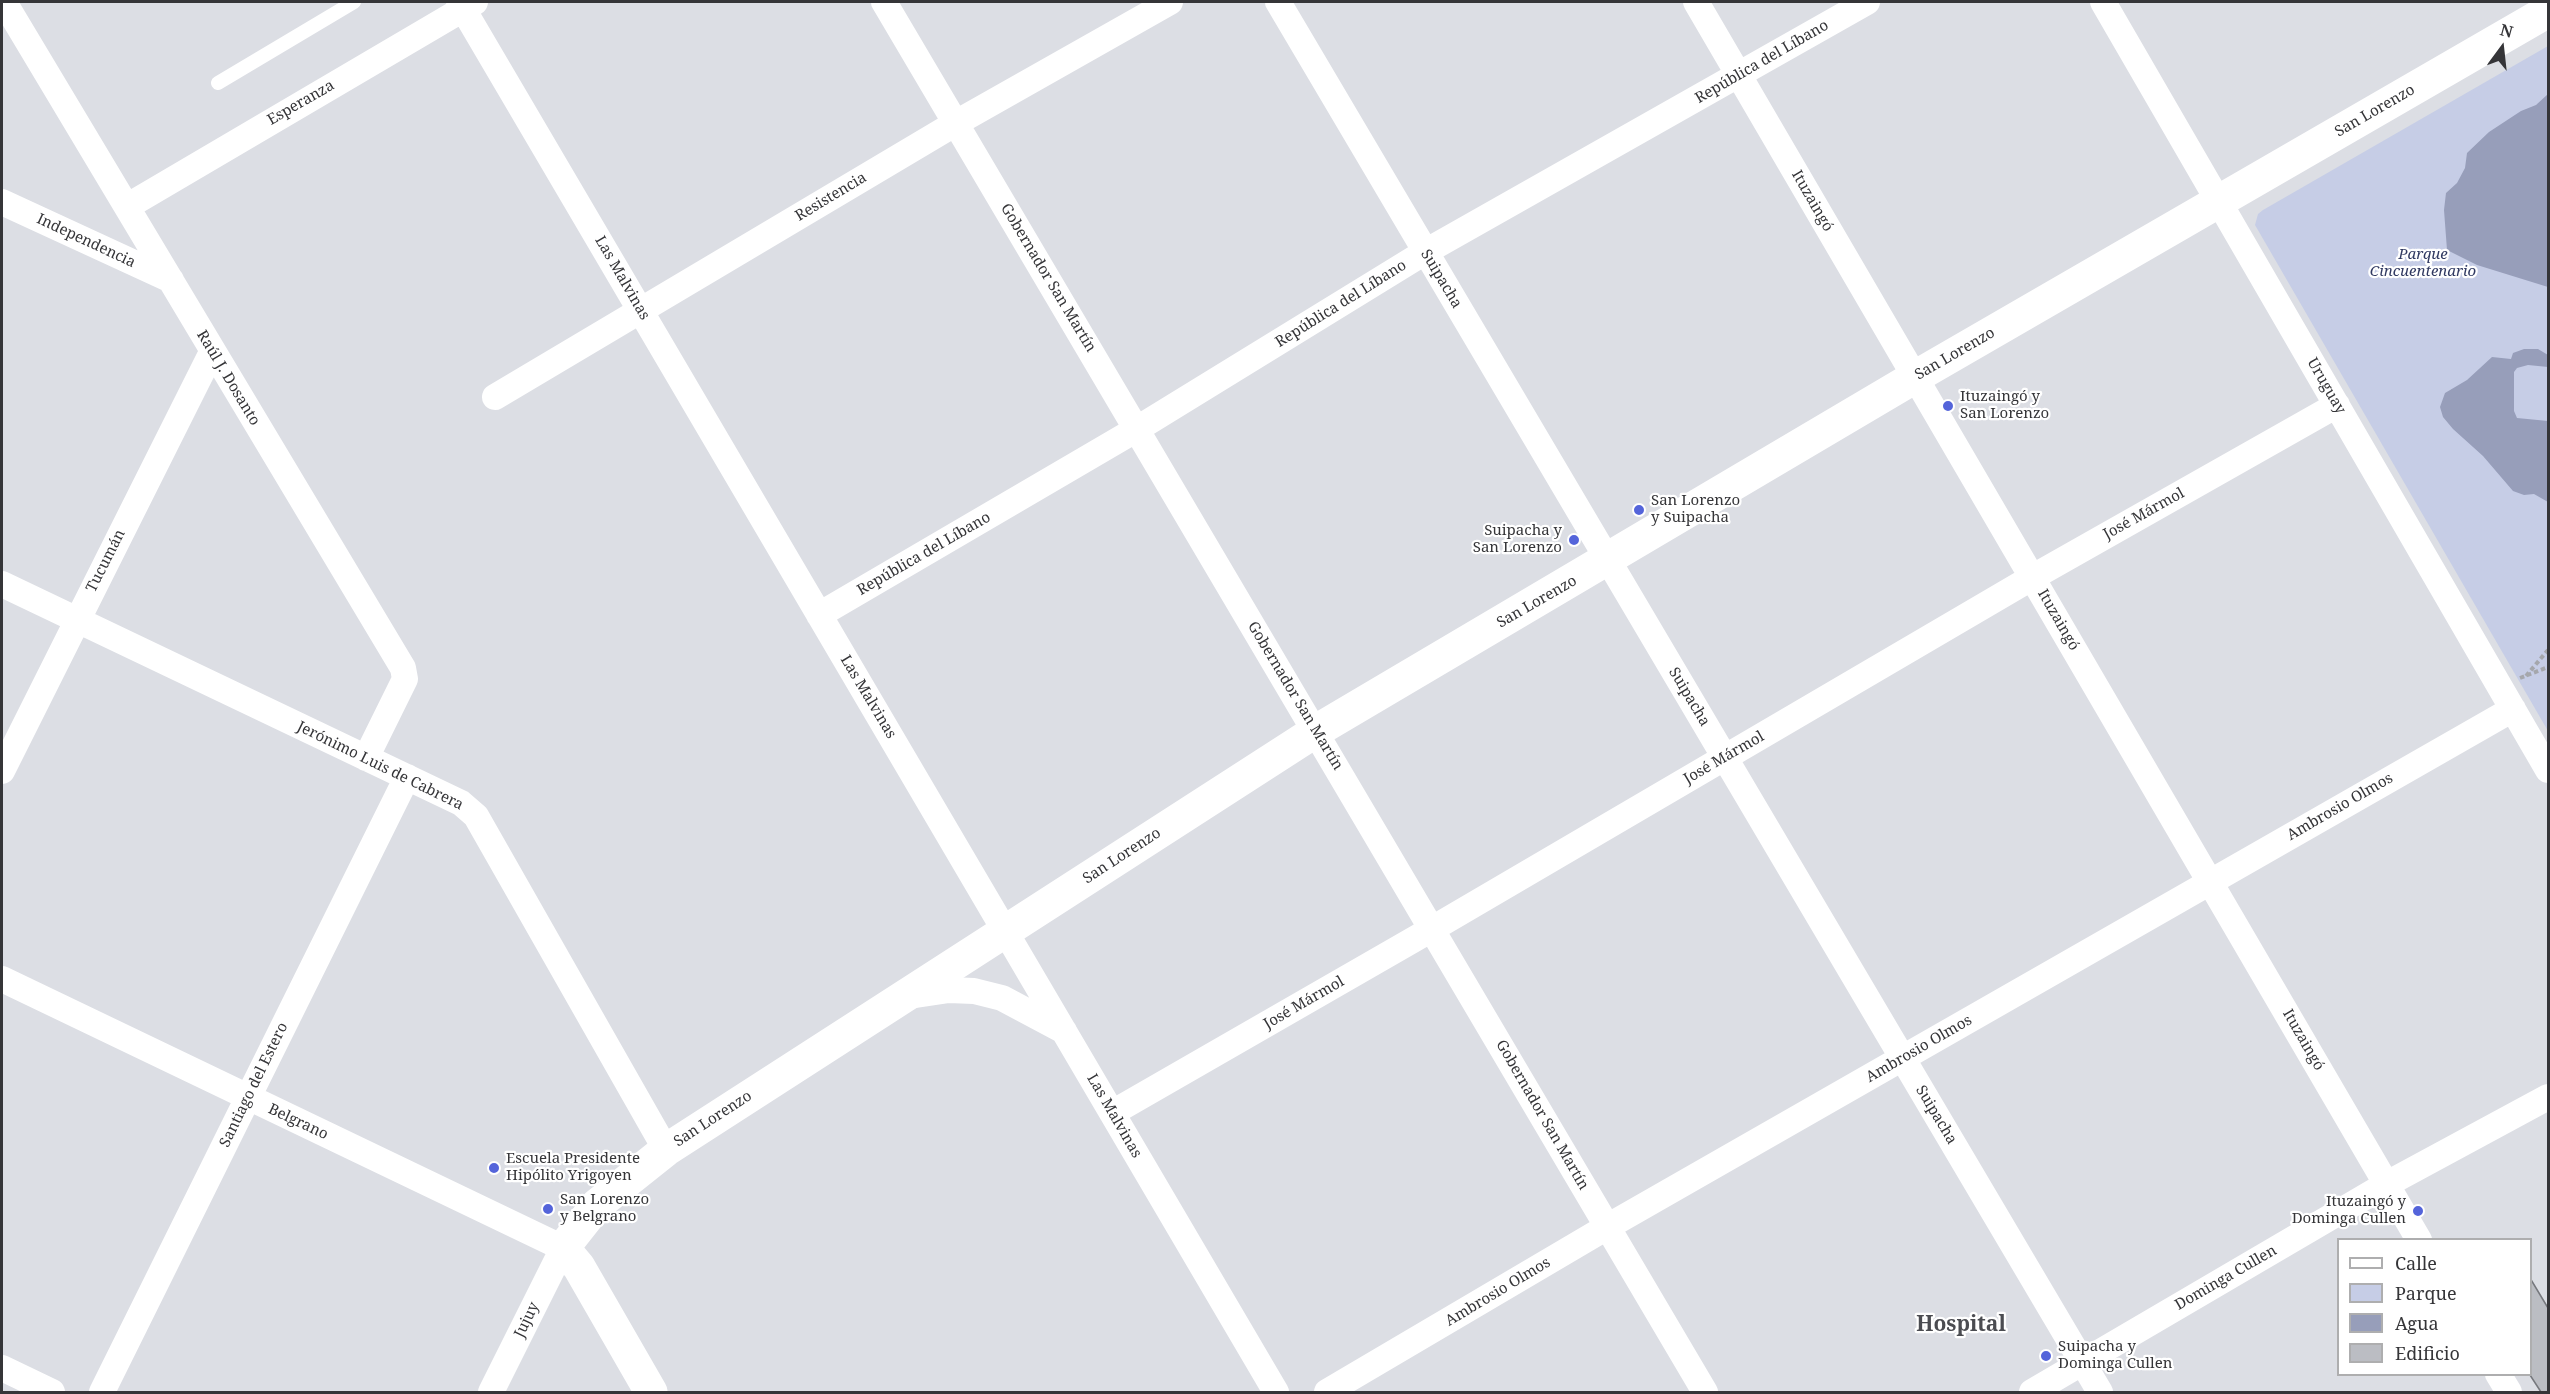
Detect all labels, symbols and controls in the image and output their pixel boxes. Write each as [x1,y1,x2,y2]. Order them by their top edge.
street label: República del Líbano [1692,16,1832,108]
north arrow [2472,18,2532,78]
text: N [2498,18,2516,43]
street label: Esperanza [264,77,338,129]
street label: San Lorenzo [2332,81,2418,141]
street label: Ituzaingó [1787,167,1837,235]
street label: Resistencia [792,169,870,225]
street label: Gobernador San Martín [996,200,1100,356]
street label: Independencia [34,210,138,272]
street label: Las Malvinas [591,233,653,323]
street label: Suipacha [1416,246,1466,312]
park label: Parque Cincuentenario [2370,246,2476,281]
street label: República del Líbano [1272,256,1410,352]
street label: San Lorenzo [1912,324,1998,384]
street label: Raúl J. Dosanto [193,327,263,429]
street label: Uruguay [2303,355,2349,417]
place label: Ituzaingó y San Lorenzo [1960,388,2049,423]
marker: Ituzaingó y San Lorenzo [1941,399,1955,413]
street label: José Mármol [2100,484,2188,544]
place label: San Lorenzo y Suipacha [1651,492,1740,527]
marker: San Lorenzo y Suipacha [1632,503,1646,517]
street label: República del Líbano [854,508,994,600]
place label: Suipacha y San Lorenzo [1473,522,1562,557]
street label: Tucumán [83,527,129,595]
marker: Suipacha y San Lorenzo [1567,533,1581,547]
street label: San Lorenzo [1494,572,1580,632]
street label: Ituzaingó [2033,586,2083,654]
street label: Gobernador San Martín [1243,618,1347,774]
street label: Las Malvinas [836,652,900,742]
street label: Suipacha [1664,664,1714,730]
street label: Jerónimo Luis de Cabrera [294,718,466,814]
street label: José Mármol [1681,728,1767,788]
street label: Ambrosio Olmos [2284,769,2396,845]
street label: San Lorenzo [1080,824,1164,888]
street label: José Mármol [1261,973,1347,1033]
street label: Ituzaingó [2278,1006,2328,1074]
street label: Ambrosio Olmos [1863,1011,1975,1087]
street label: Santiago del Estero [216,1020,292,1150]
street label: Gobernador San Martín [1492,1037,1592,1193]
street label: Las Malvinas [1083,1071,1145,1161]
street label: Suipacha [1911,1082,1961,1148]
street label: San Lorenzo [671,1087,755,1151]
street label: Belgrano [265,1100,331,1144]
place label: Escuela Presidente Hipólito Yrigoyen [506,1150,640,1185]
marker: Escuela Presidente Hipólito Yrigoyen [487,1161,501,1175]
place label: San Lorenzo y Belgrano [560,1191,649,1226]
place label: Ituzaingó y Dominga Cullen [2292,1193,2406,1228]
marker: San Lorenzo y Belgrano [541,1202,555,1216]
marker: Ituzaingó y Dominga Cullen [2411,1204,2425,1218]
legend [2337,1238,2532,1376]
street label: Dominga Cullen [2172,1242,2280,1314]
text: Calle [2395,1251,2437,1275]
street label: Ambrosio Olmos [1442,1254,1554,1330]
text: Parque [2395,1281,2457,1305]
street label: Jujuy [511,1299,543,1341]
text: Agua [2395,1311,2439,1335]
district label: Hospital [1916,1312,2006,1338]
place label: Suipacha y Dominga Cullen [2058,1338,2172,1373]
text: Edificio [2395,1341,2460,1365]
marker: Suipacha y Dominga Cullen [2039,1349,2053,1363]

